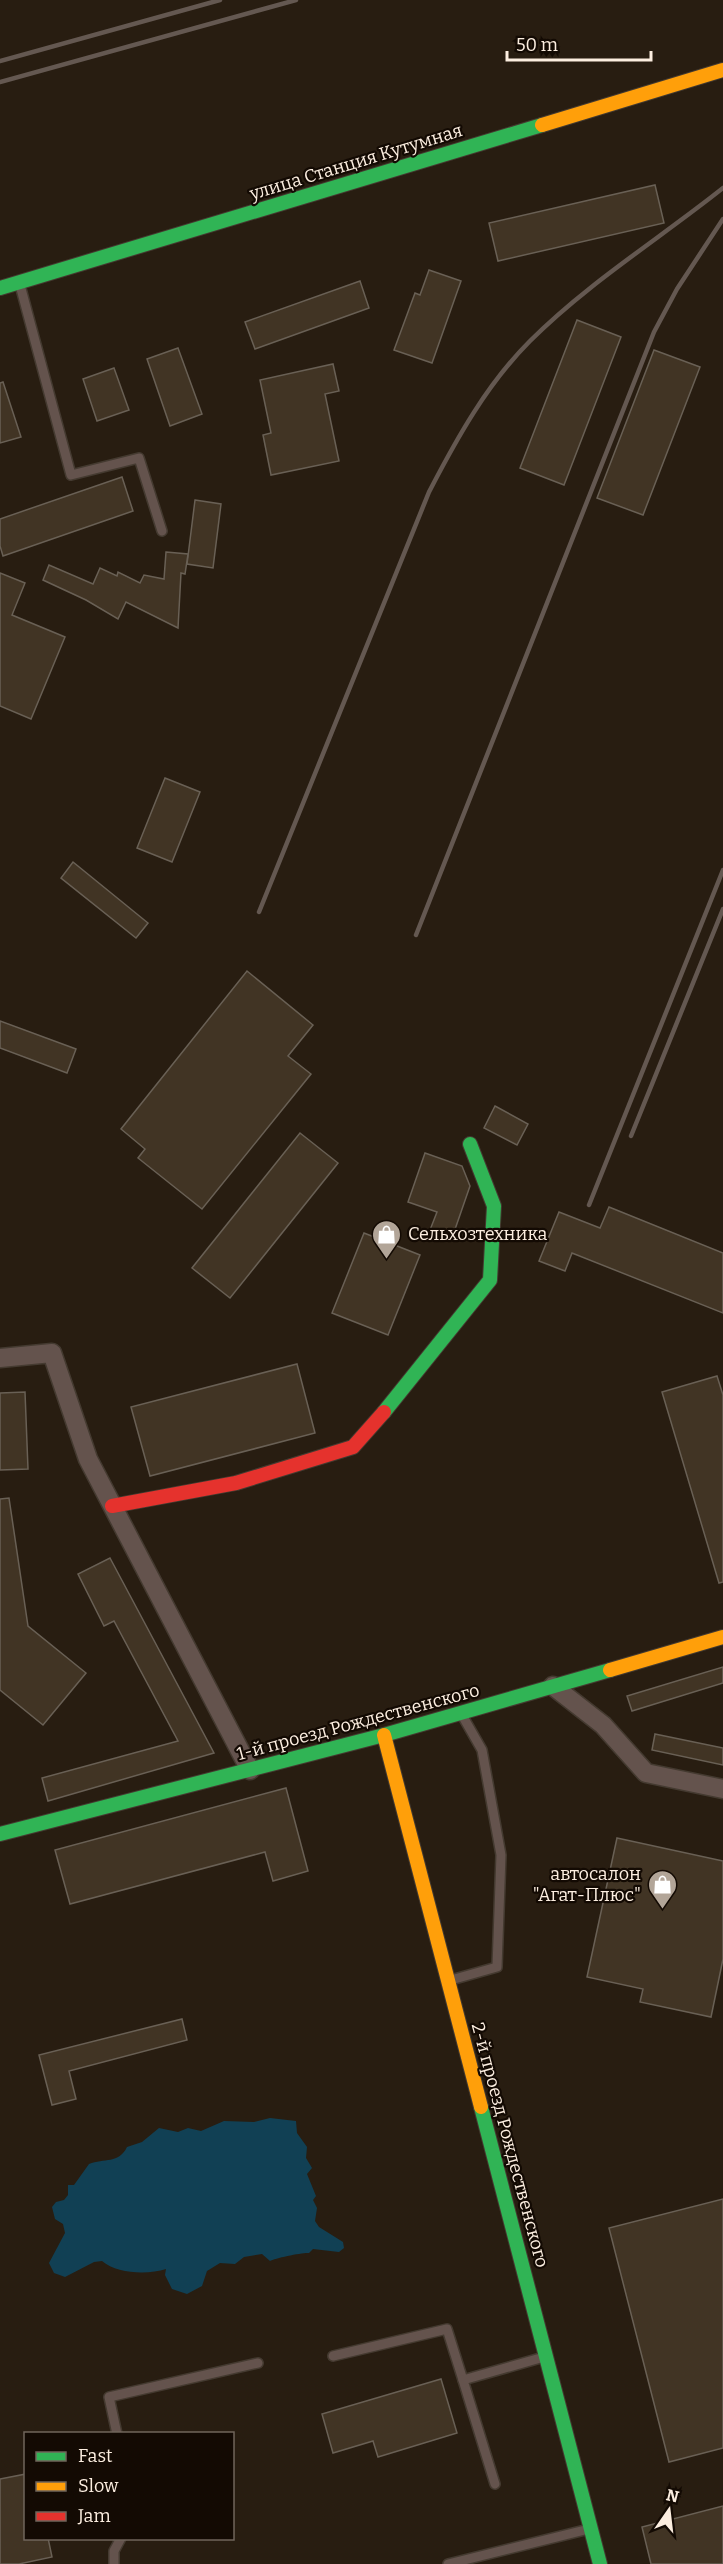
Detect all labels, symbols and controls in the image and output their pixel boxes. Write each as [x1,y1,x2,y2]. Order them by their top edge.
scale bar [507,24,651,62]
text: 50 m [516,34,558,56]
street label: улица Станция Кутумная [246,119,465,205]
shop icon: Сельхозтехника [371,1218,403,1260]
place label: Сельхозтехника [408,1223,547,1245]
street label: 1-й проезд Рождественского [234,1679,482,1765]
place label: автосалон "Агат-Плюс" [533,1863,641,1906]
shop icon: автосалон "Агат-Плюс" [646,1868,678,1910]
street label: 2-й проезд Рождественского [467,2020,553,2270]
legend [24,2432,234,2540]
text: Fast [78,2445,113,2467]
text: Slow [78,2475,119,2497]
north arrow [639,2480,699,2540]
text: N [664,2485,681,2507]
text: Jam [77,2505,111,2527]

